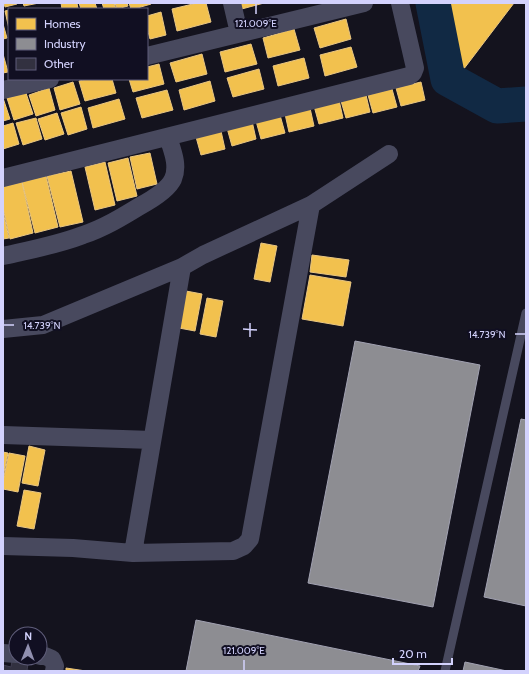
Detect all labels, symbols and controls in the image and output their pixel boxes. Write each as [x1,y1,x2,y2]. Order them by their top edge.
legend [8,8,148,80]
text: Homes [44,16,81,31]
text: 121.009°E [235,17,277,30]
text: Industry [44,36,85,51]
text: Other [44,56,74,71]
text: 14.739°N [23,319,61,332]
text: 14.739°N [468,328,506,341]
north arrow [8,626,48,666]
text: N [24,629,32,643]
scale bar [393,640,452,666]
text: 121.009°E [223,644,265,657]
text: 20 m [399,646,427,661]

